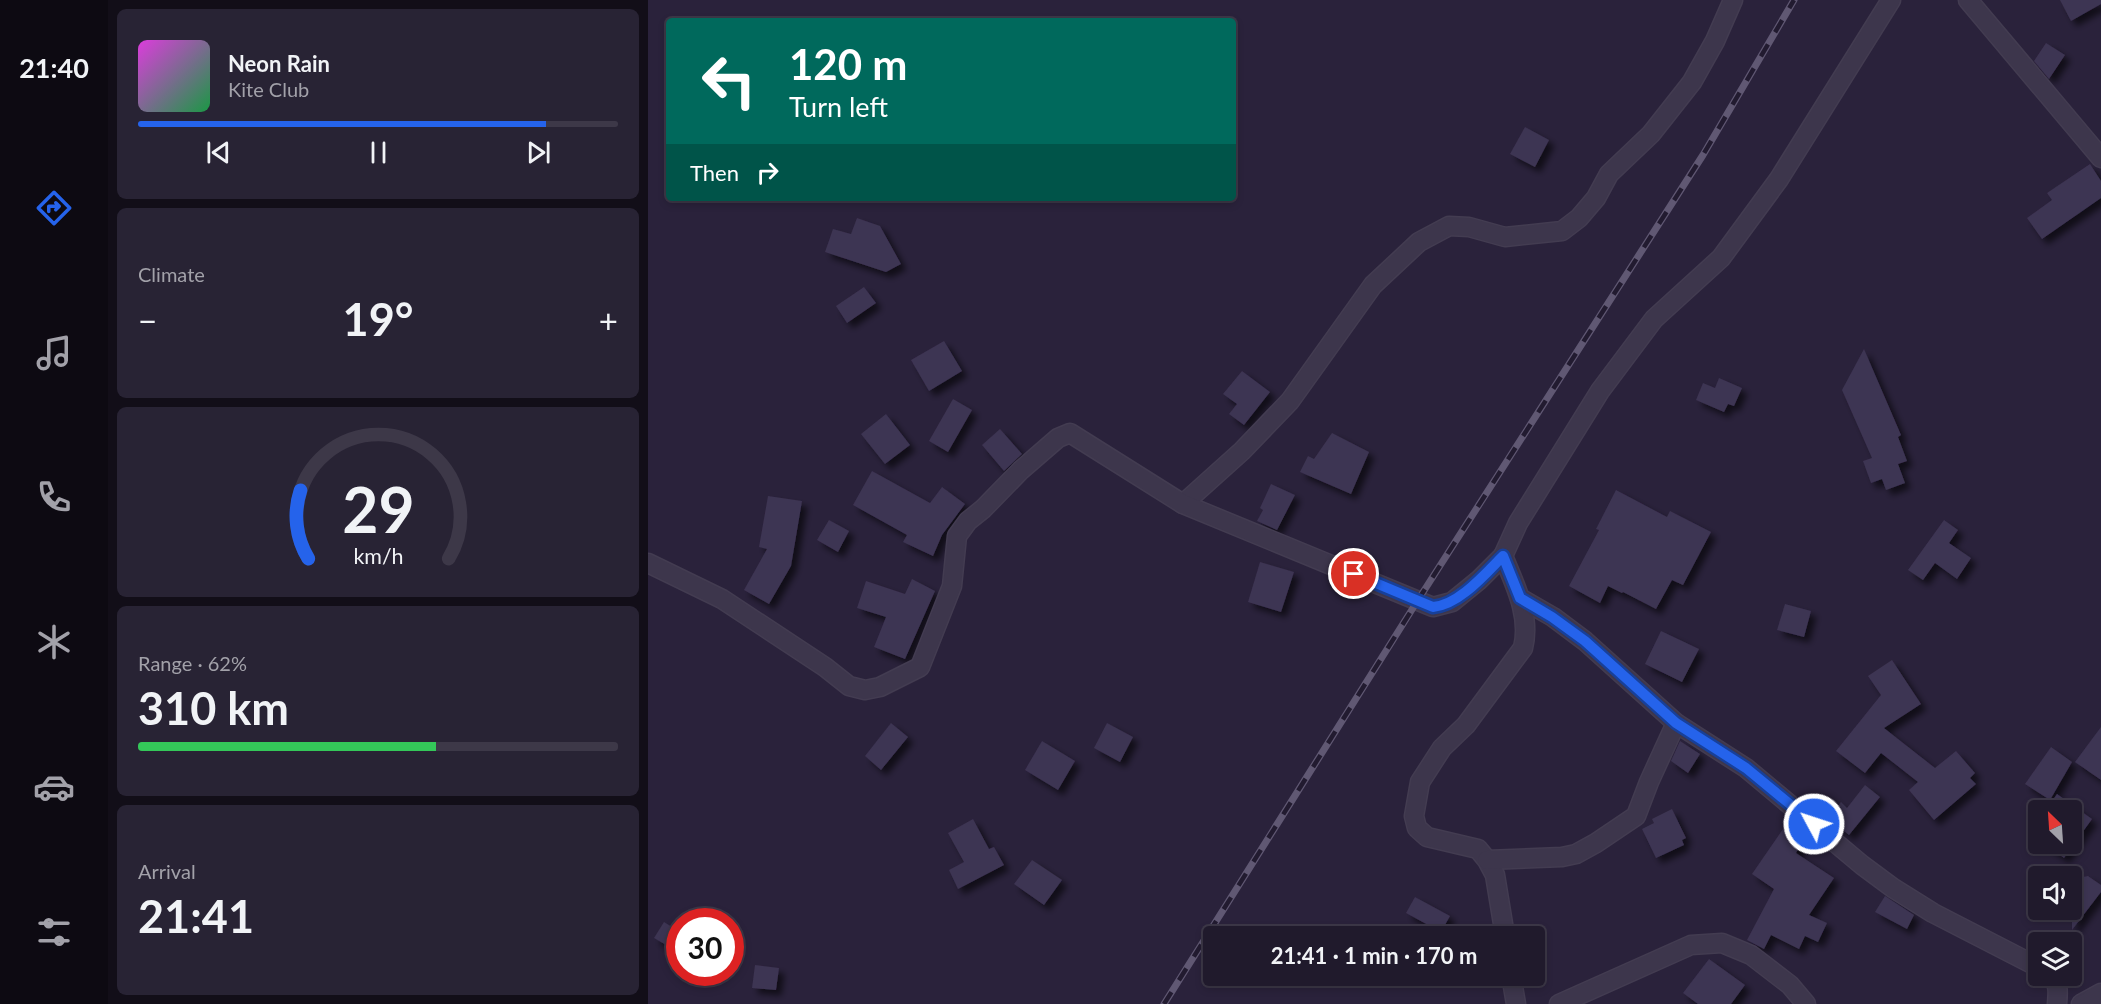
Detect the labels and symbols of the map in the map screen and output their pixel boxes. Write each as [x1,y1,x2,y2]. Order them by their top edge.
pin [1328,548,1379,599]
position arrow [1782,792,1846,856]
north arrow [2028,800,2082,854]
speed limit sign: 30 [666,908,744,986]

